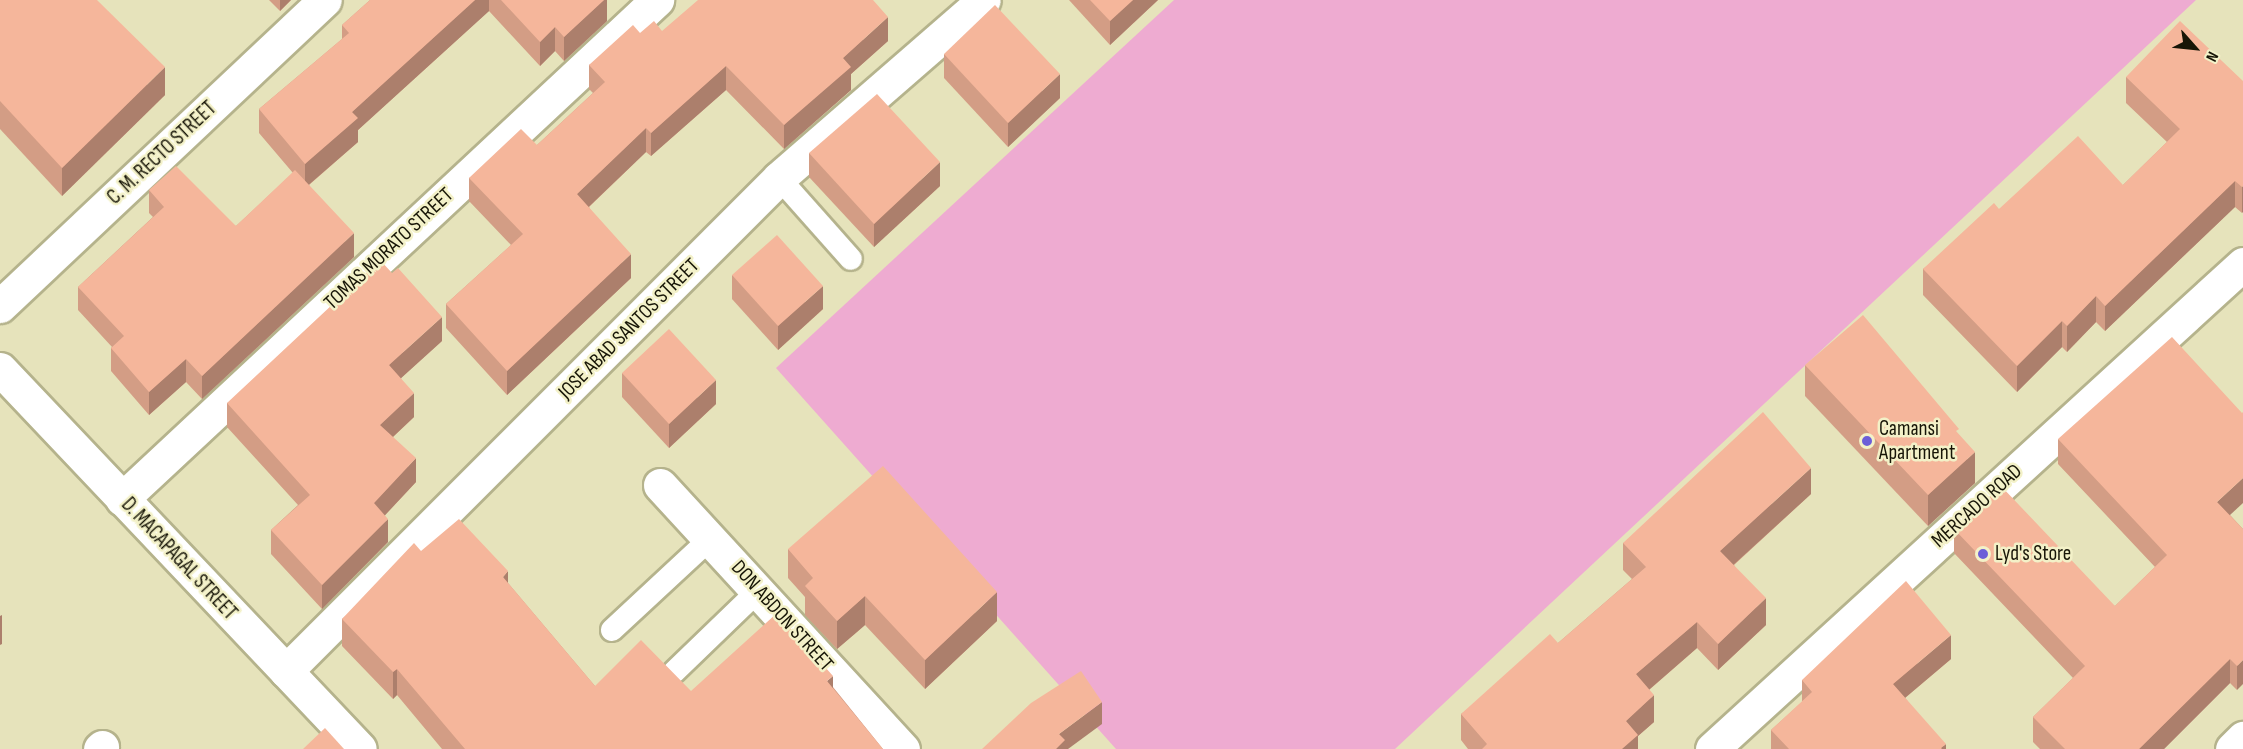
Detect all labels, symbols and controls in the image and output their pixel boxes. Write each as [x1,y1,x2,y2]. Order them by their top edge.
north arrow [2165,18,2225,78]
text: N [2201,48,2222,65]
street label: C. M. RECTO STREET [102,96,222,210]
street label: TOMAS MORATO STREET [319,183,459,315]
street label: JOSE ABAD SANTOS STREET [553,253,705,405]
place label: Camansi Apartment [1879,416,1955,466]
marker: Camansi Apartment [1860,434,1874,448]
street label: MERCADO ROAD [1927,459,2027,553]
street label: D. MACAPAGAL STREET [116,493,242,625]
place label: Lyd's Store [1995,541,2071,567]
marker: Lyd's Store [1976,547,1990,561]
street label: DON ABDON STREET [726,555,838,677]

